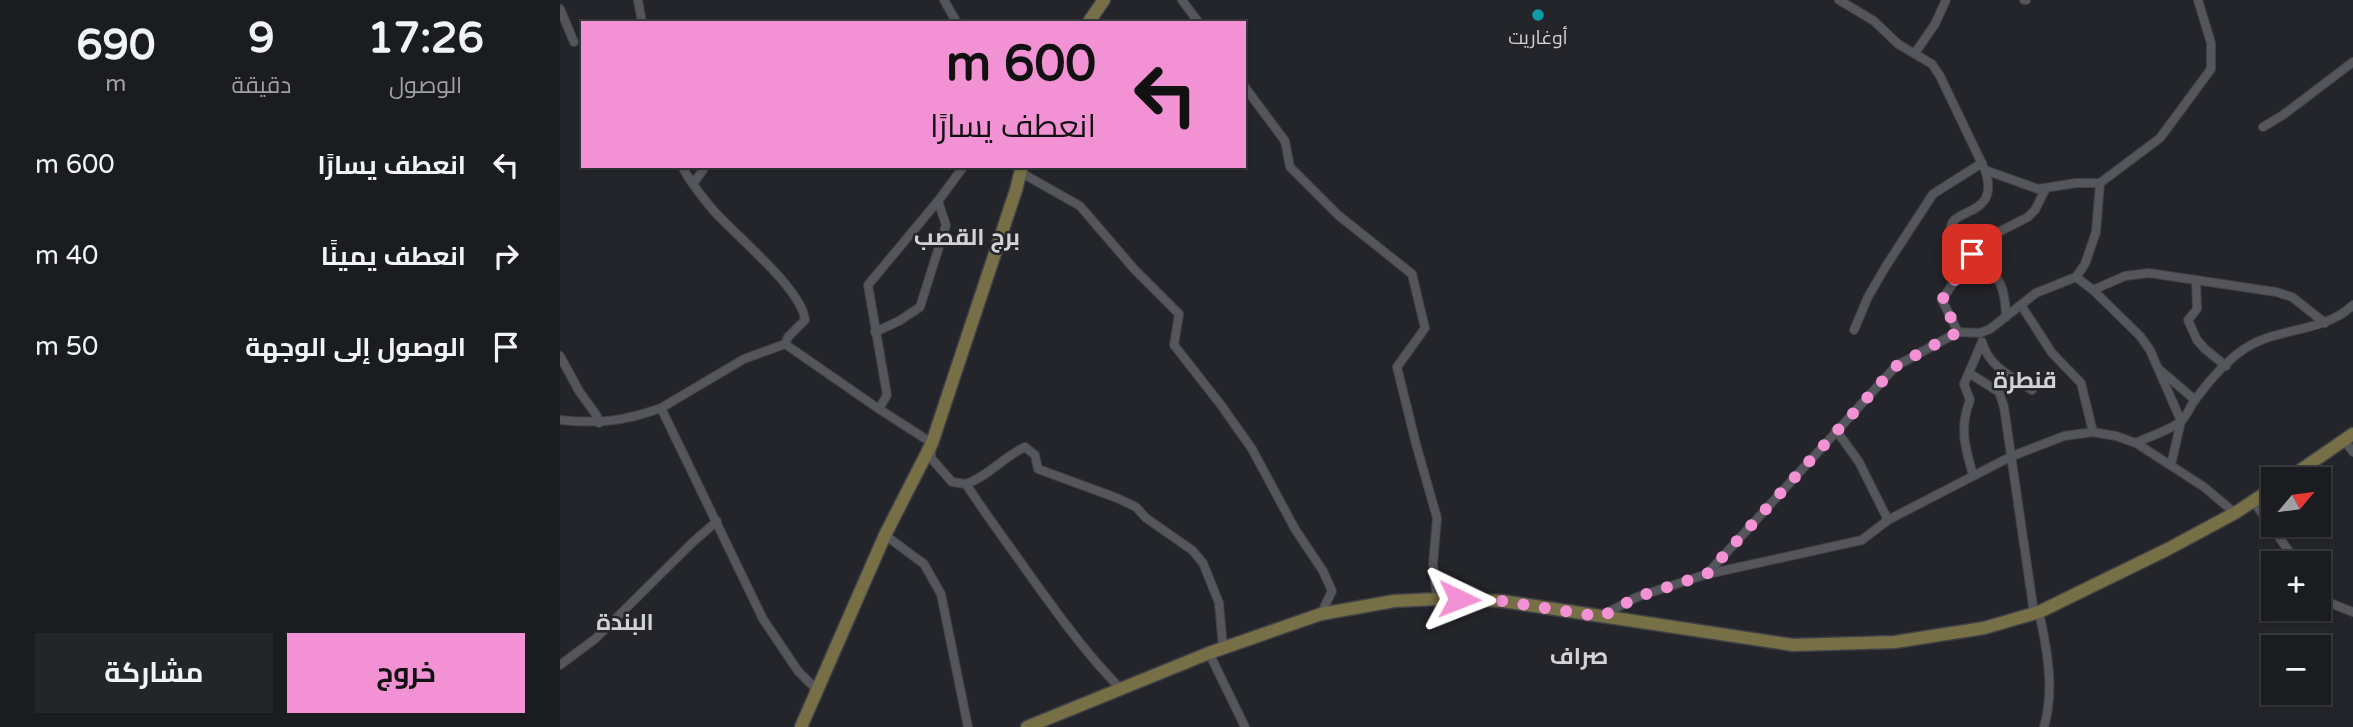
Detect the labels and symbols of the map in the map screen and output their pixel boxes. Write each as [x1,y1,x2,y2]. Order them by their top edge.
marker: أوغاريت [1530,7,1546,23]
place label: أوغاريت [1508,26,1568,49]
district label: برج القصب [914,224,1020,253]
pin [1942,224,2002,284]
district label: قنطرة [1993,367,2057,395]
north arrow [2261,467,2331,537]
position arrow [1422,562,1496,636]
district label: البندة [596,609,654,637]
district label: صراف [1550,643,1608,671]

